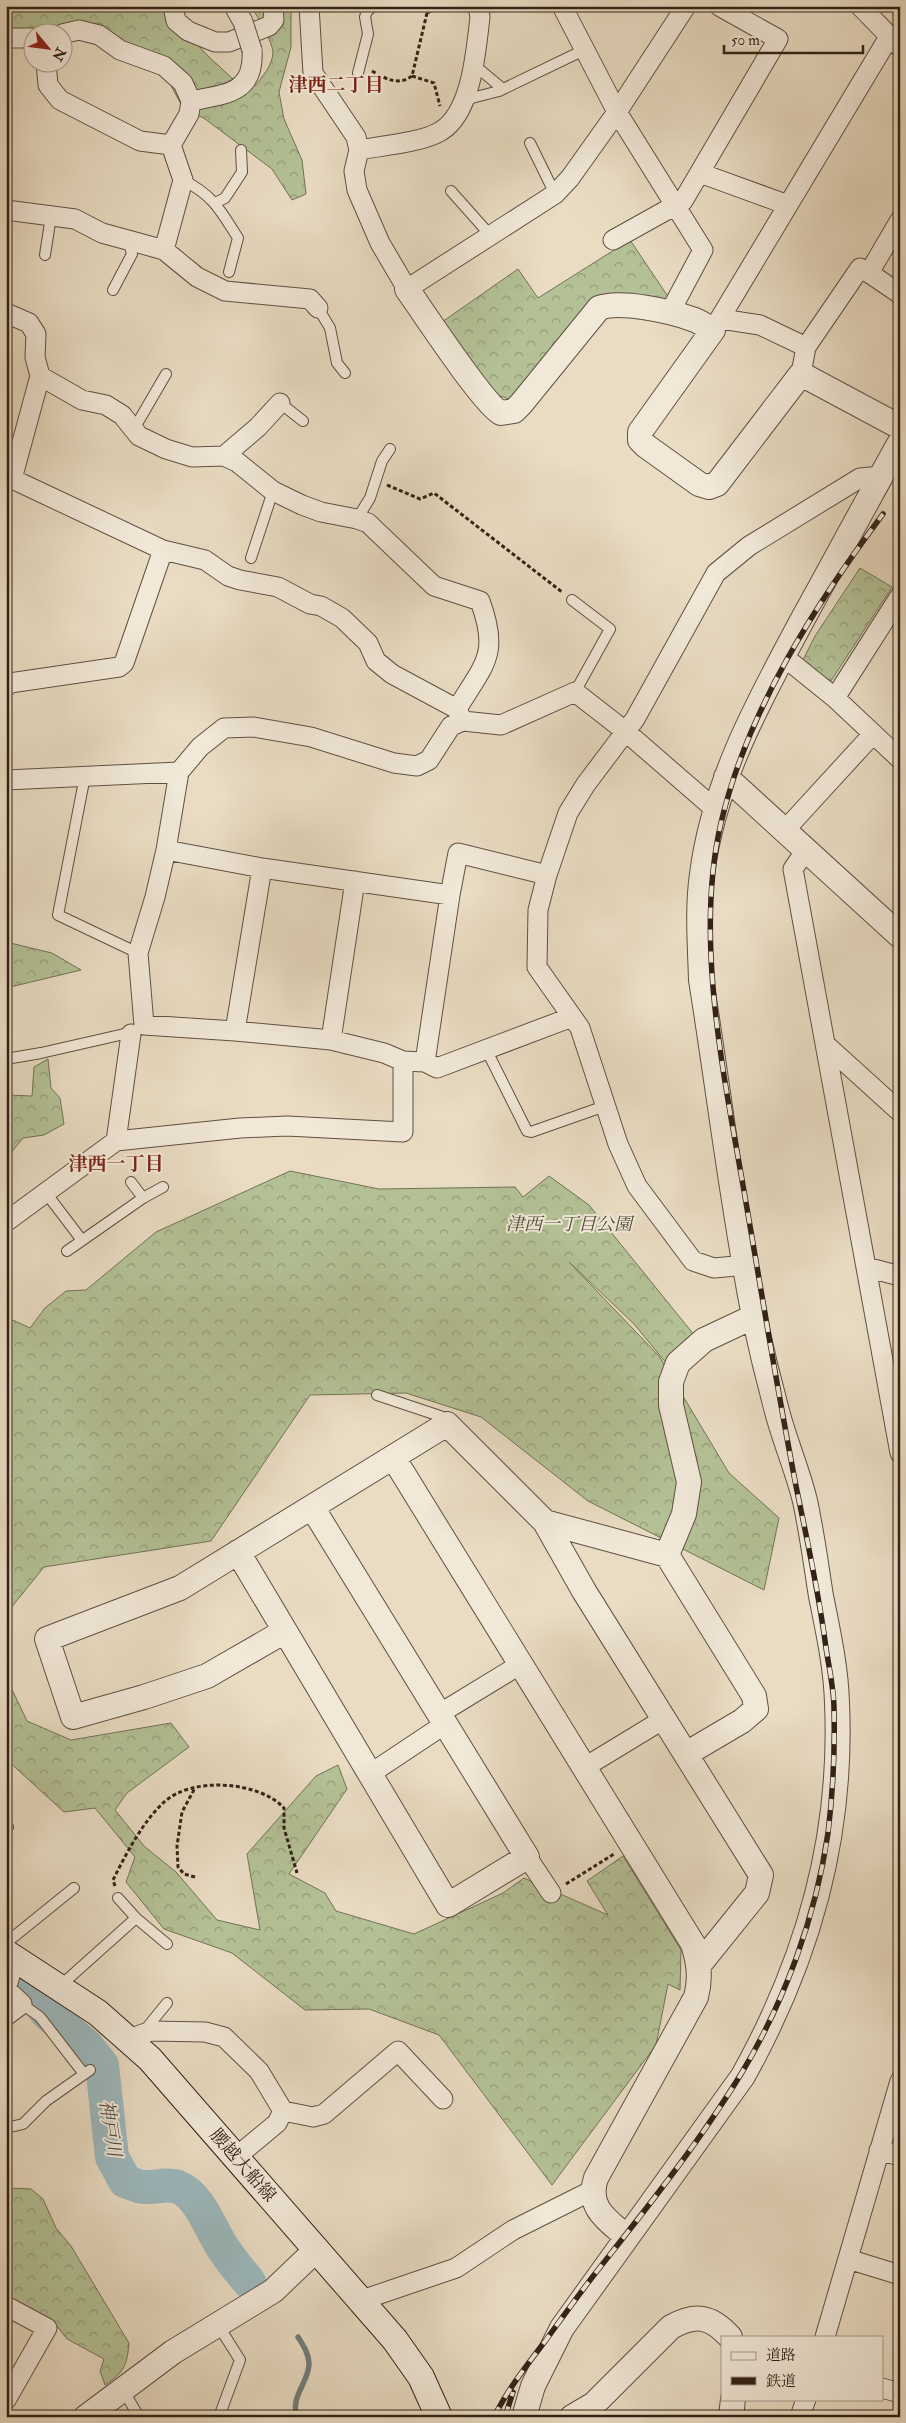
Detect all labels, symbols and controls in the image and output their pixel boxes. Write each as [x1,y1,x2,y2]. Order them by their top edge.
north arrow [22,22,72,72]
scale bar [724,22,862,54]
text: 50 m [731,31,760,50]
text: N [48,44,70,64]
district label: 津西二丁目 [288,73,384,97]
district label: 津西一丁目 [68,1152,164,1176]
park label: 津西一丁目公園 [506,1213,635,1236]
water label: 神戸川 [94,2098,127,2160]
street label: 腰越大船線 [204,2124,281,2207]
legend [721,2336,884,2400]
text: 道路 [766,2346,796,2365]
text: 鉄道 [766,2372,796,2391]

